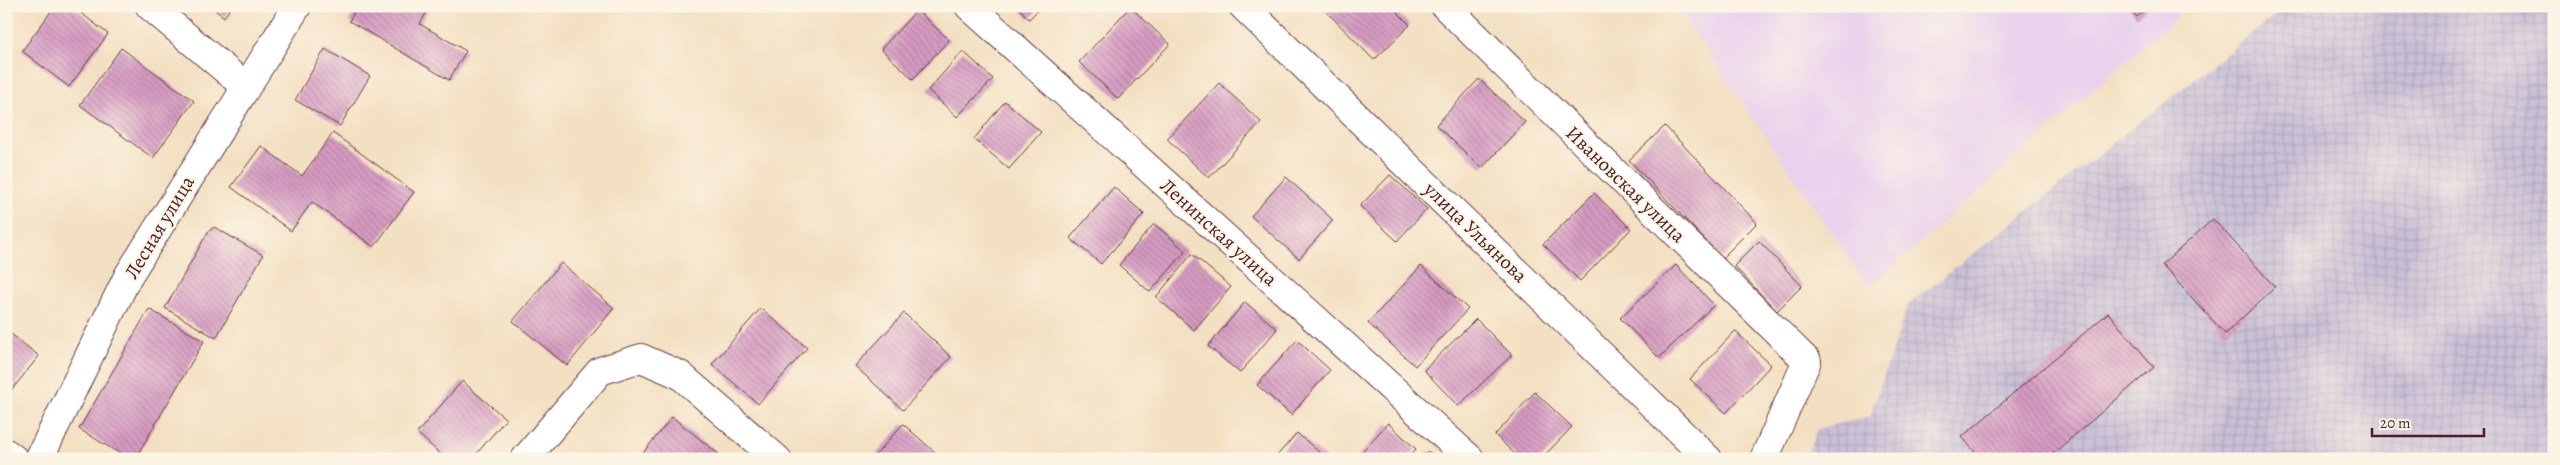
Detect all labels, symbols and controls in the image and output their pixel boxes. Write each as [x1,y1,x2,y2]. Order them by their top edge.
street label: Ивановская улица [1560,120,1692,249]
street label: Лесная улица [118,170,201,284]
street label: Ленинская улица [1154,172,1284,293]
street label: улица Ульянова [1417,175,1534,289]
scale bar [2372,405,2485,437]
text: 20 m [2380,413,2411,433]

